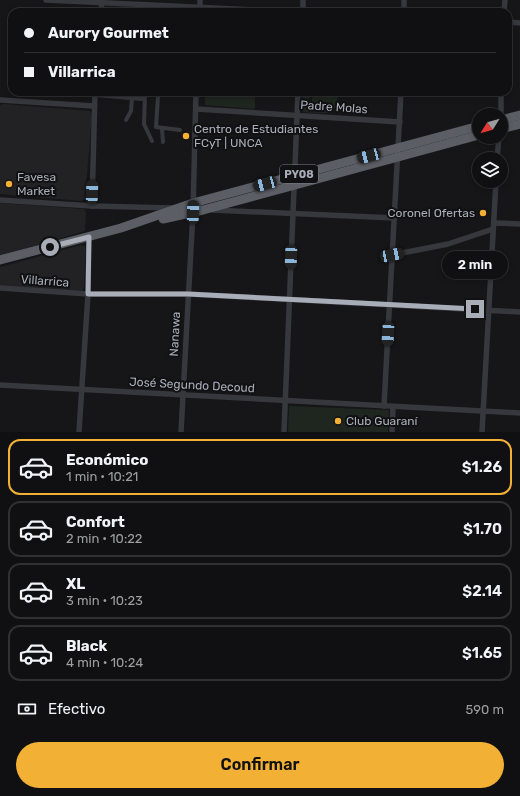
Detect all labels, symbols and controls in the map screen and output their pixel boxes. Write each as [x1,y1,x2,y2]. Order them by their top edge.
text: Aurory Gourmet [48,24,169,42]
text: Villarrica [48,63,116,81]
street label: Padre Molas [300,98,368,116]
north arrow [472,108,508,144]
map controls [472,108,508,188]
place label: Centro de Estudiantes FCyT | UNCA [194,122,318,150]
marker: Centro de Estudiantes FCyT | UNCA [181,131,191,141]
car [356,147,382,165]
button: layers [472,152,508,188]
road number: PY08 [280,165,318,183]
place label: Favesa Market [17,170,56,198]
car [252,175,278,193]
marker: Favesa Market [4,179,14,189]
car [86,180,98,204]
car [187,200,199,224]
place label: Coronel Ofertas [388,206,475,220]
marker: Coronel Ofertas [478,208,488,218]
route start [41,238,59,256]
car [285,245,297,269]
car [379,247,405,263]
callout: 2 min [442,251,508,279]
text: 2 min [458,257,492,272]
street label: Villarrica [20,272,70,290]
route end [466,300,484,318]
street label: Nanawa [167,311,183,357]
car [381,322,395,346]
street label: José Segundo Decoud [129,375,255,395]
place label: Club Guaraní [346,414,419,428]
marker: Club Guaraní [333,416,343,426]
icon: car [18,449,54,485]
text: Económico [66,451,148,469]
text: $1.26 [462,458,502,476]
text: 1 min · 10:21 [66,469,138,484]
icon: car [18,511,54,547]
text: Confort [66,513,125,531]
text: $1.70 [463,520,502,538]
text: 2 min · 10:22 [66,531,142,546]
icon: car [18,573,54,609]
text: XL [66,575,85,593]
text: $2.14 [462,582,502,600]
text: 3 min · 10:23 [66,593,143,608]
icon: car [18,635,54,671]
text: Black [66,637,107,655]
text: $1.65 [462,644,502,662]
text: 4 min · 10:24 [66,655,143,670]
icon: cash [16,698,38,720]
text: Efectivo [48,700,105,718]
text: 590 m [466,702,504,717]
button: Confirmar [16,742,504,788]

